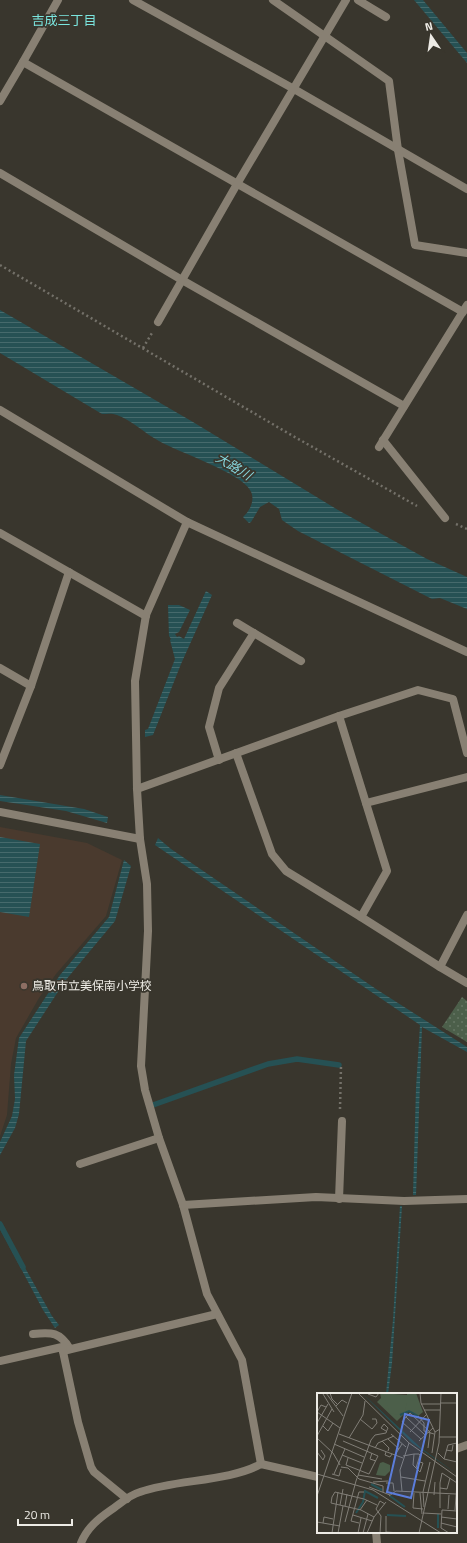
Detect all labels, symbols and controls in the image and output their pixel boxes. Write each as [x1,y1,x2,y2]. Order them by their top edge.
district label: 吉成三丁目 [31,10,97,30]
north arrow [411,16,451,56]
text: N [423,18,434,35]
water label: 大路川 [212,447,258,486]
place label: 鳥取市立美保南小学校 [32,976,152,995]
marker: 鳥取市立美保南小学校 [19,981,29,991]
inset map [317,1393,457,1533]
scale bar [18,1501,72,1527]
text: 20 m [24,1505,50,1524]

